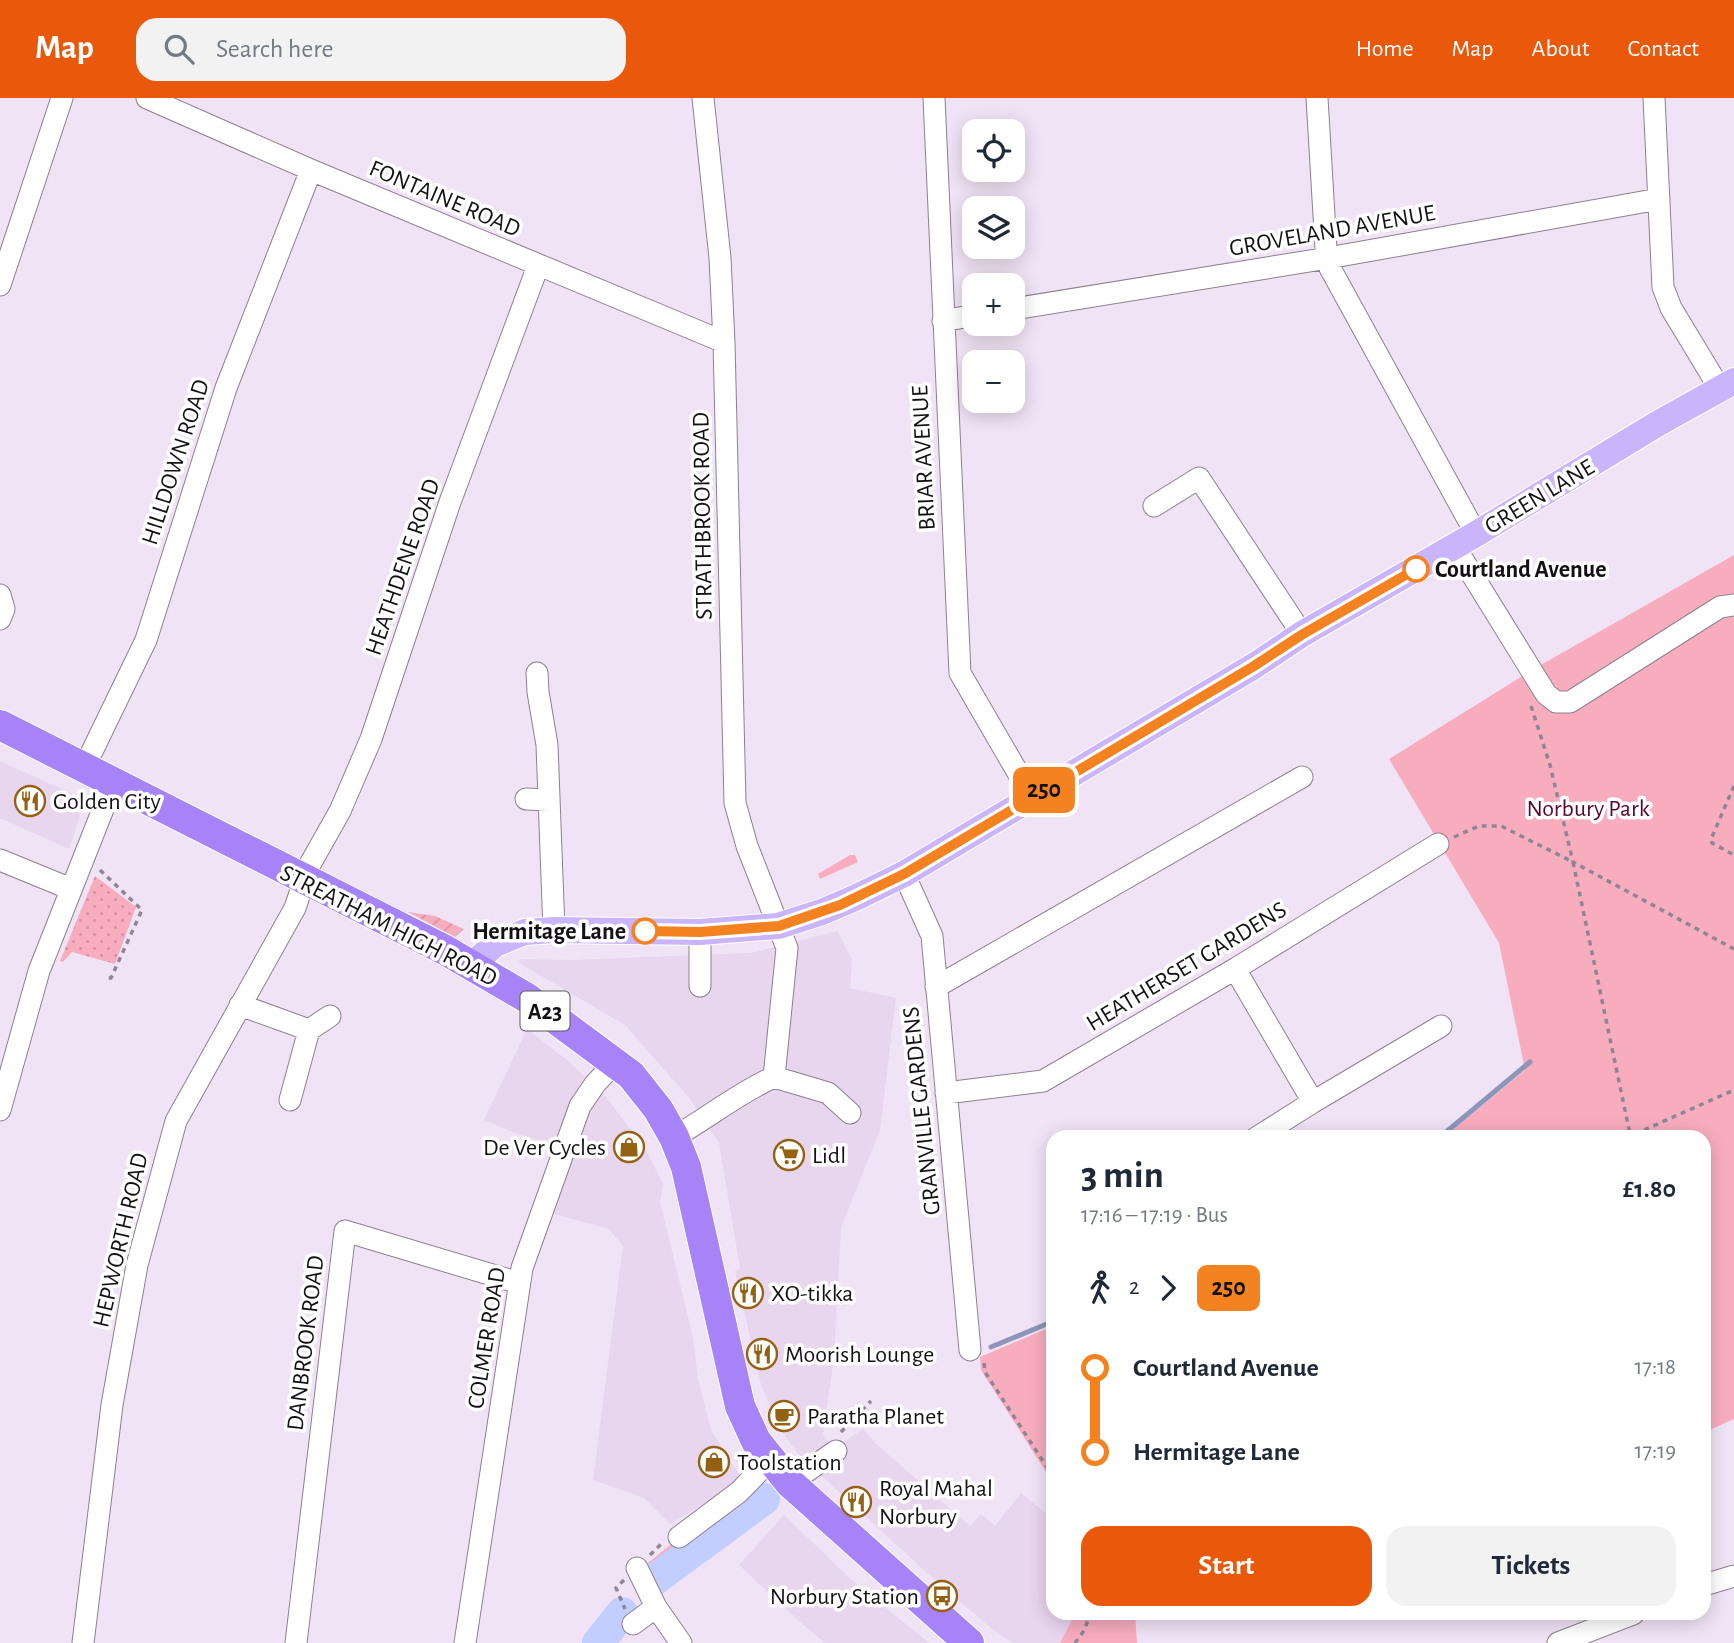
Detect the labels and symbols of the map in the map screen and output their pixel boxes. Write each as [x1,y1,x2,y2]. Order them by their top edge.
street label: FONTAINE ROAD [365,156,524,242]
street label: GROVELAND AVENUE [1227,201,1437,261]
street label: HILLDOWN ROAD [138,377,214,548]
street label: BRIAR AVENUE [908,384,940,531]
street label: STRATHBROOK ROAD [689,412,717,620]
street label: GREEN LANE [1481,455,1599,539]
street label: HEATHDENE ROAD [361,476,444,659]
marker: Courtland Avenue [1403,556,1429,582]
place label: Courtland Avenue [1435,558,1607,582]
line badge: 250 [1004,767,1084,813]
restaurant icon: Golden City [13,784,47,818]
place label: Golden City [53,790,161,814]
park label: Norbury Park [1526,797,1650,821]
street label: STREATHAM HIGH ROAD [276,861,501,991]
street label: HEATHERSET GARDENS [1082,898,1291,1036]
marker: Hermitage Lane [632,918,658,944]
place label: Hermitage Lane [472,920,626,944]
road number: A23 [520,991,570,1030]
street label: GRANVILLE GARDENS [899,1005,945,1216]
shop icon: De Ver Cycles [612,1130,646,1164]
place label: De Ver Cycles [483,1136,606,1160]
supermarket icon: Lidl [772,1138,806,1172]
place label: Lidl [812,1144,846,1168]
street label: HEPWORTH ROAD [89,1151,153,1330]
street label: DANBROOK ROAD [283,1254,329,1432]
street label: COLMER ROAD [464,1266,510,1411]
restaurant icon: XO-tikka [731,1276,765,1310]
place label: XO-tikka [771,1282,853,1306]
restaurant icon: Moorish Lounge [745,1337,779,1371]
place label: Moorish Lounge [785,1343,934,1367]
cafe icon: Paratha Planet [767,1399,801,1433]
place label: Paratha Planet [807,1405,944,1429]
shop icon: Toolstation [697,1445,731,1479]
place label: Toolstation [737,1451,842,1475]
place label: Royal Mahal Norbury [879,1477,993,1529]
restaurant icon: Royal Mahal Norbury [839,1485,873,1519]
bus stop icon: Norbury Station [925,1579,959,1613]
place label: Norbury Station [770,1585,919,1609]

